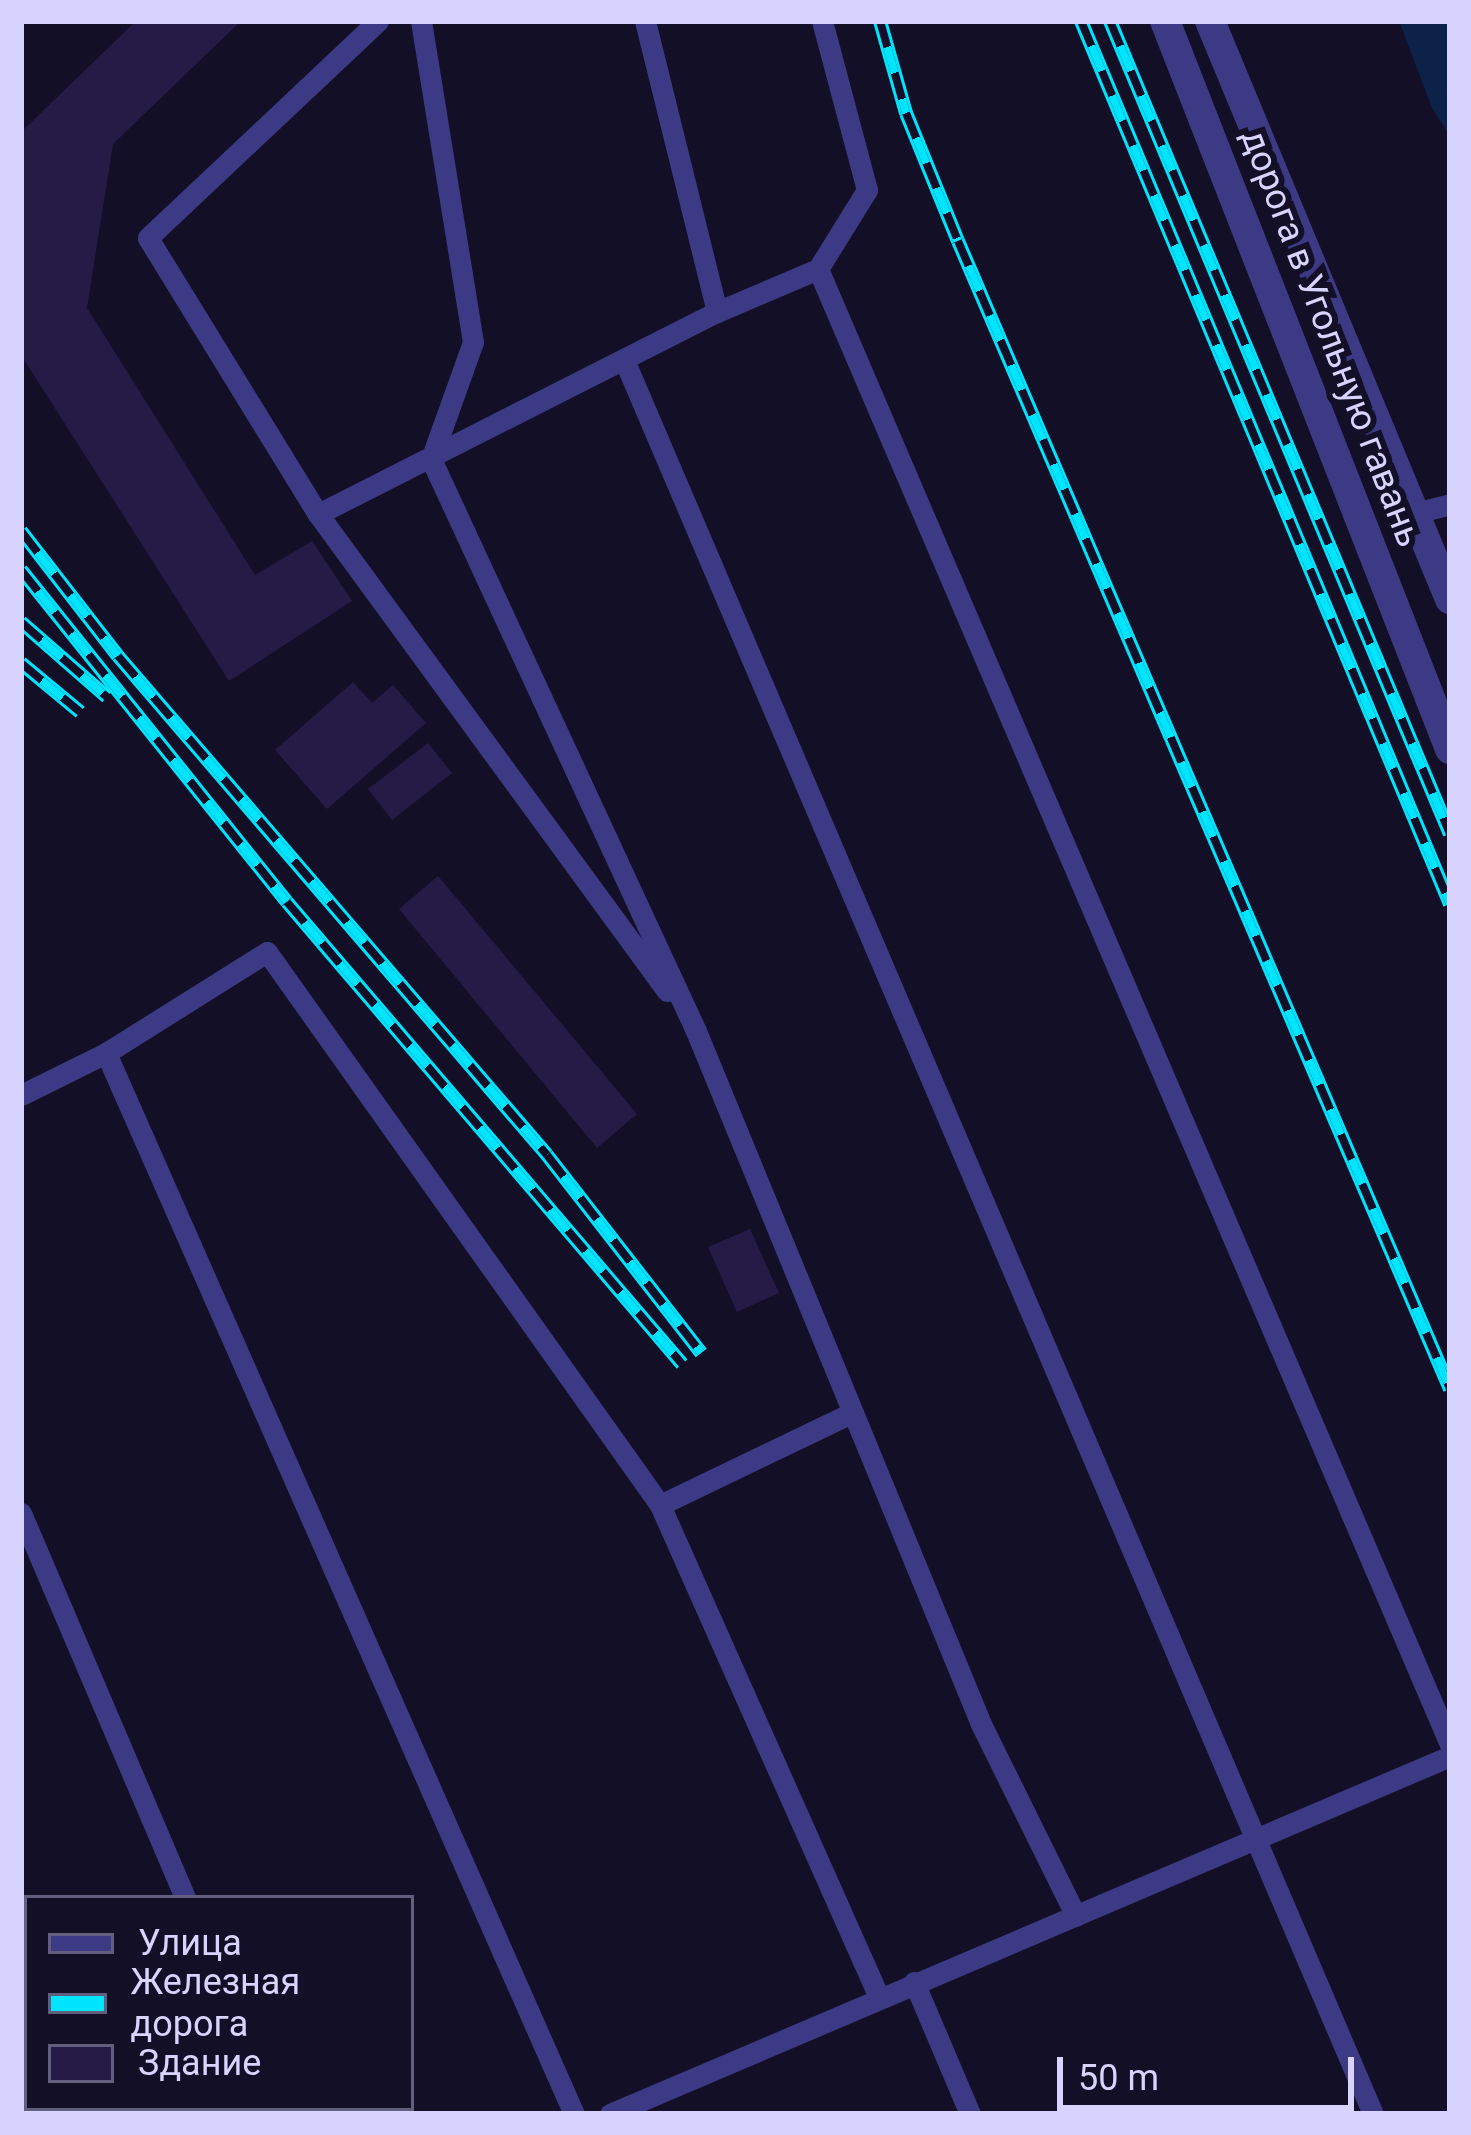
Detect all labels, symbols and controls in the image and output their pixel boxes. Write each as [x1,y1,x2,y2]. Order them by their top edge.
street label: дорога в Угольную гавань [1231,123,1431,553]
legend [24,1895,414,2111]
text: Улица [138,1922,242,1964]
text: Железная дорога [131,1961,300,2045]
scale bar [1063,2033,1360,2107]
text: Здание [138,2042,261,2084]
text: 50 m [1078,2057,1159,2099]

